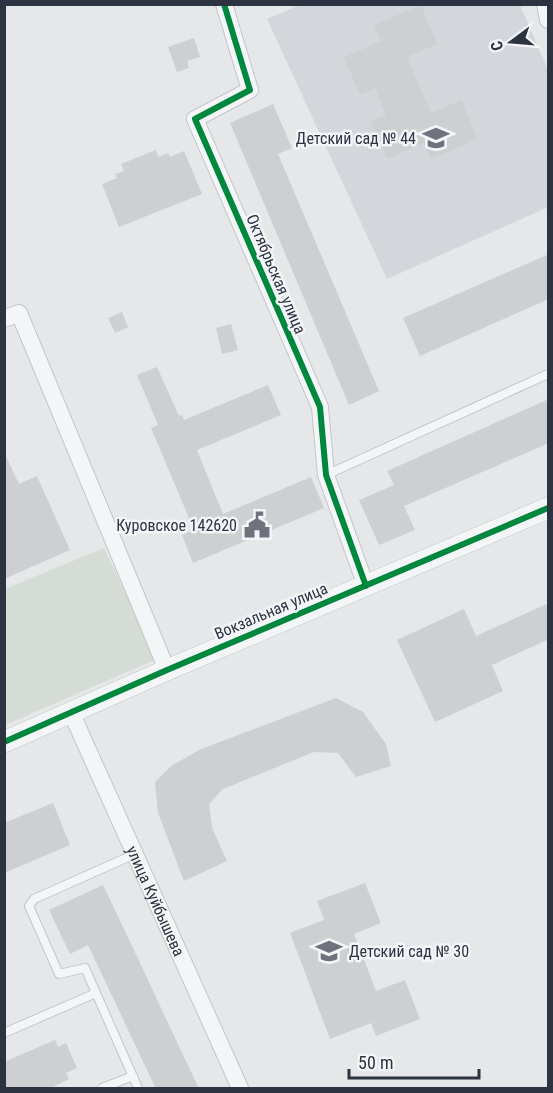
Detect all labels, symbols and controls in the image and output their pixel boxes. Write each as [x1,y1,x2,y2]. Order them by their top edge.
north arrow [481,12,541,72]
text: С [487,39,507,53]
school or university icon: Детский сад № 44 [421,123,451,153]
place label: Детский сад № 44 [296,129,416,148]
street label: Октябрьская улица [242,211,310,337]
public building icon: Куровское 142620 [242,510,272,540]
place label: Куровское 142620 [116,516,237,535]
street label: Вокзальная улица [212,579,330,643]
street label: улица Куйбышева [123,843,189,959]
school or university icon: Детский сад № 30 [314,936,344,966]
place label: Детский сад № 30 [349,942,469,961]
scale bar [349,1042,480,1080]
text: 50 m [358,1052,393,1073]

